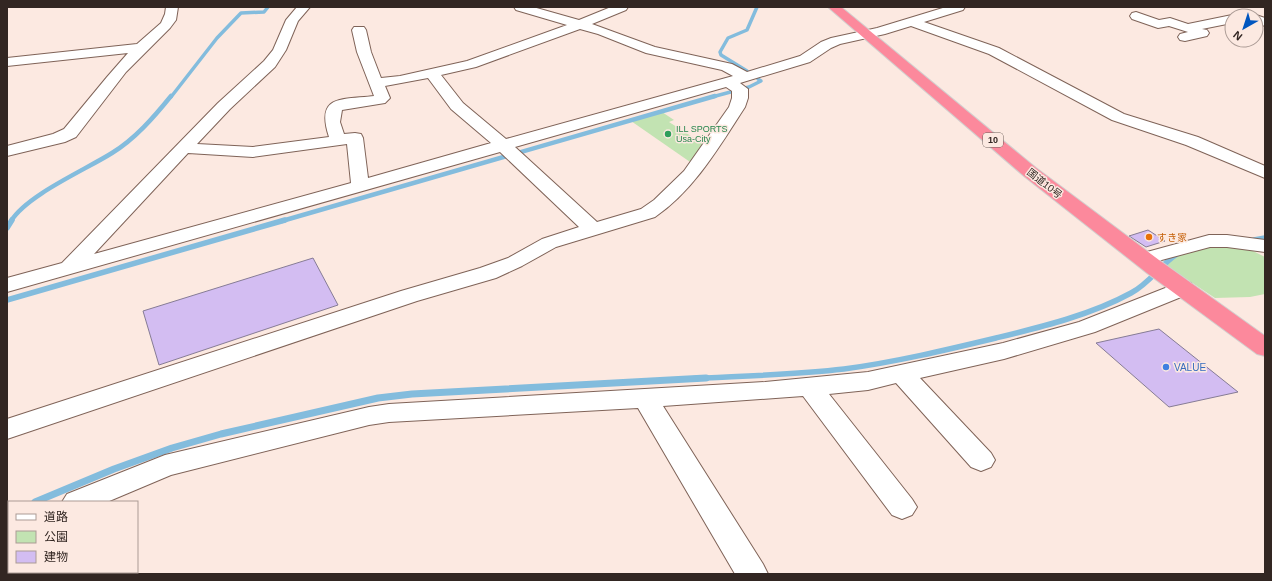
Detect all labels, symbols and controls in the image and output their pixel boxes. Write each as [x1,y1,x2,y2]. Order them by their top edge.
north arrow [1224,8,1264,48]
text: N [1231,29,1245,43]
place label: ILL SPORTS Usa-City [676,124,728,144]
marker: ILL SPORTS Usa-City [663,129,673,139]
road number: 10 [983,133,1003,147]
street label: 国道10号 [1025,166,1064,200]
marker: すき家 [1144,232,1154,242]
place label: すき家 [1157,232,1187,243]
marker: VALUE [1161,362,1171,372]
place label: VALUE [1174,362,1206,373]
legend [8,501,138,573]
text: 道路 [44,510,68,524]
text: 公園 [44,530,68,544]
text: 建物 [44,550,68,564]

